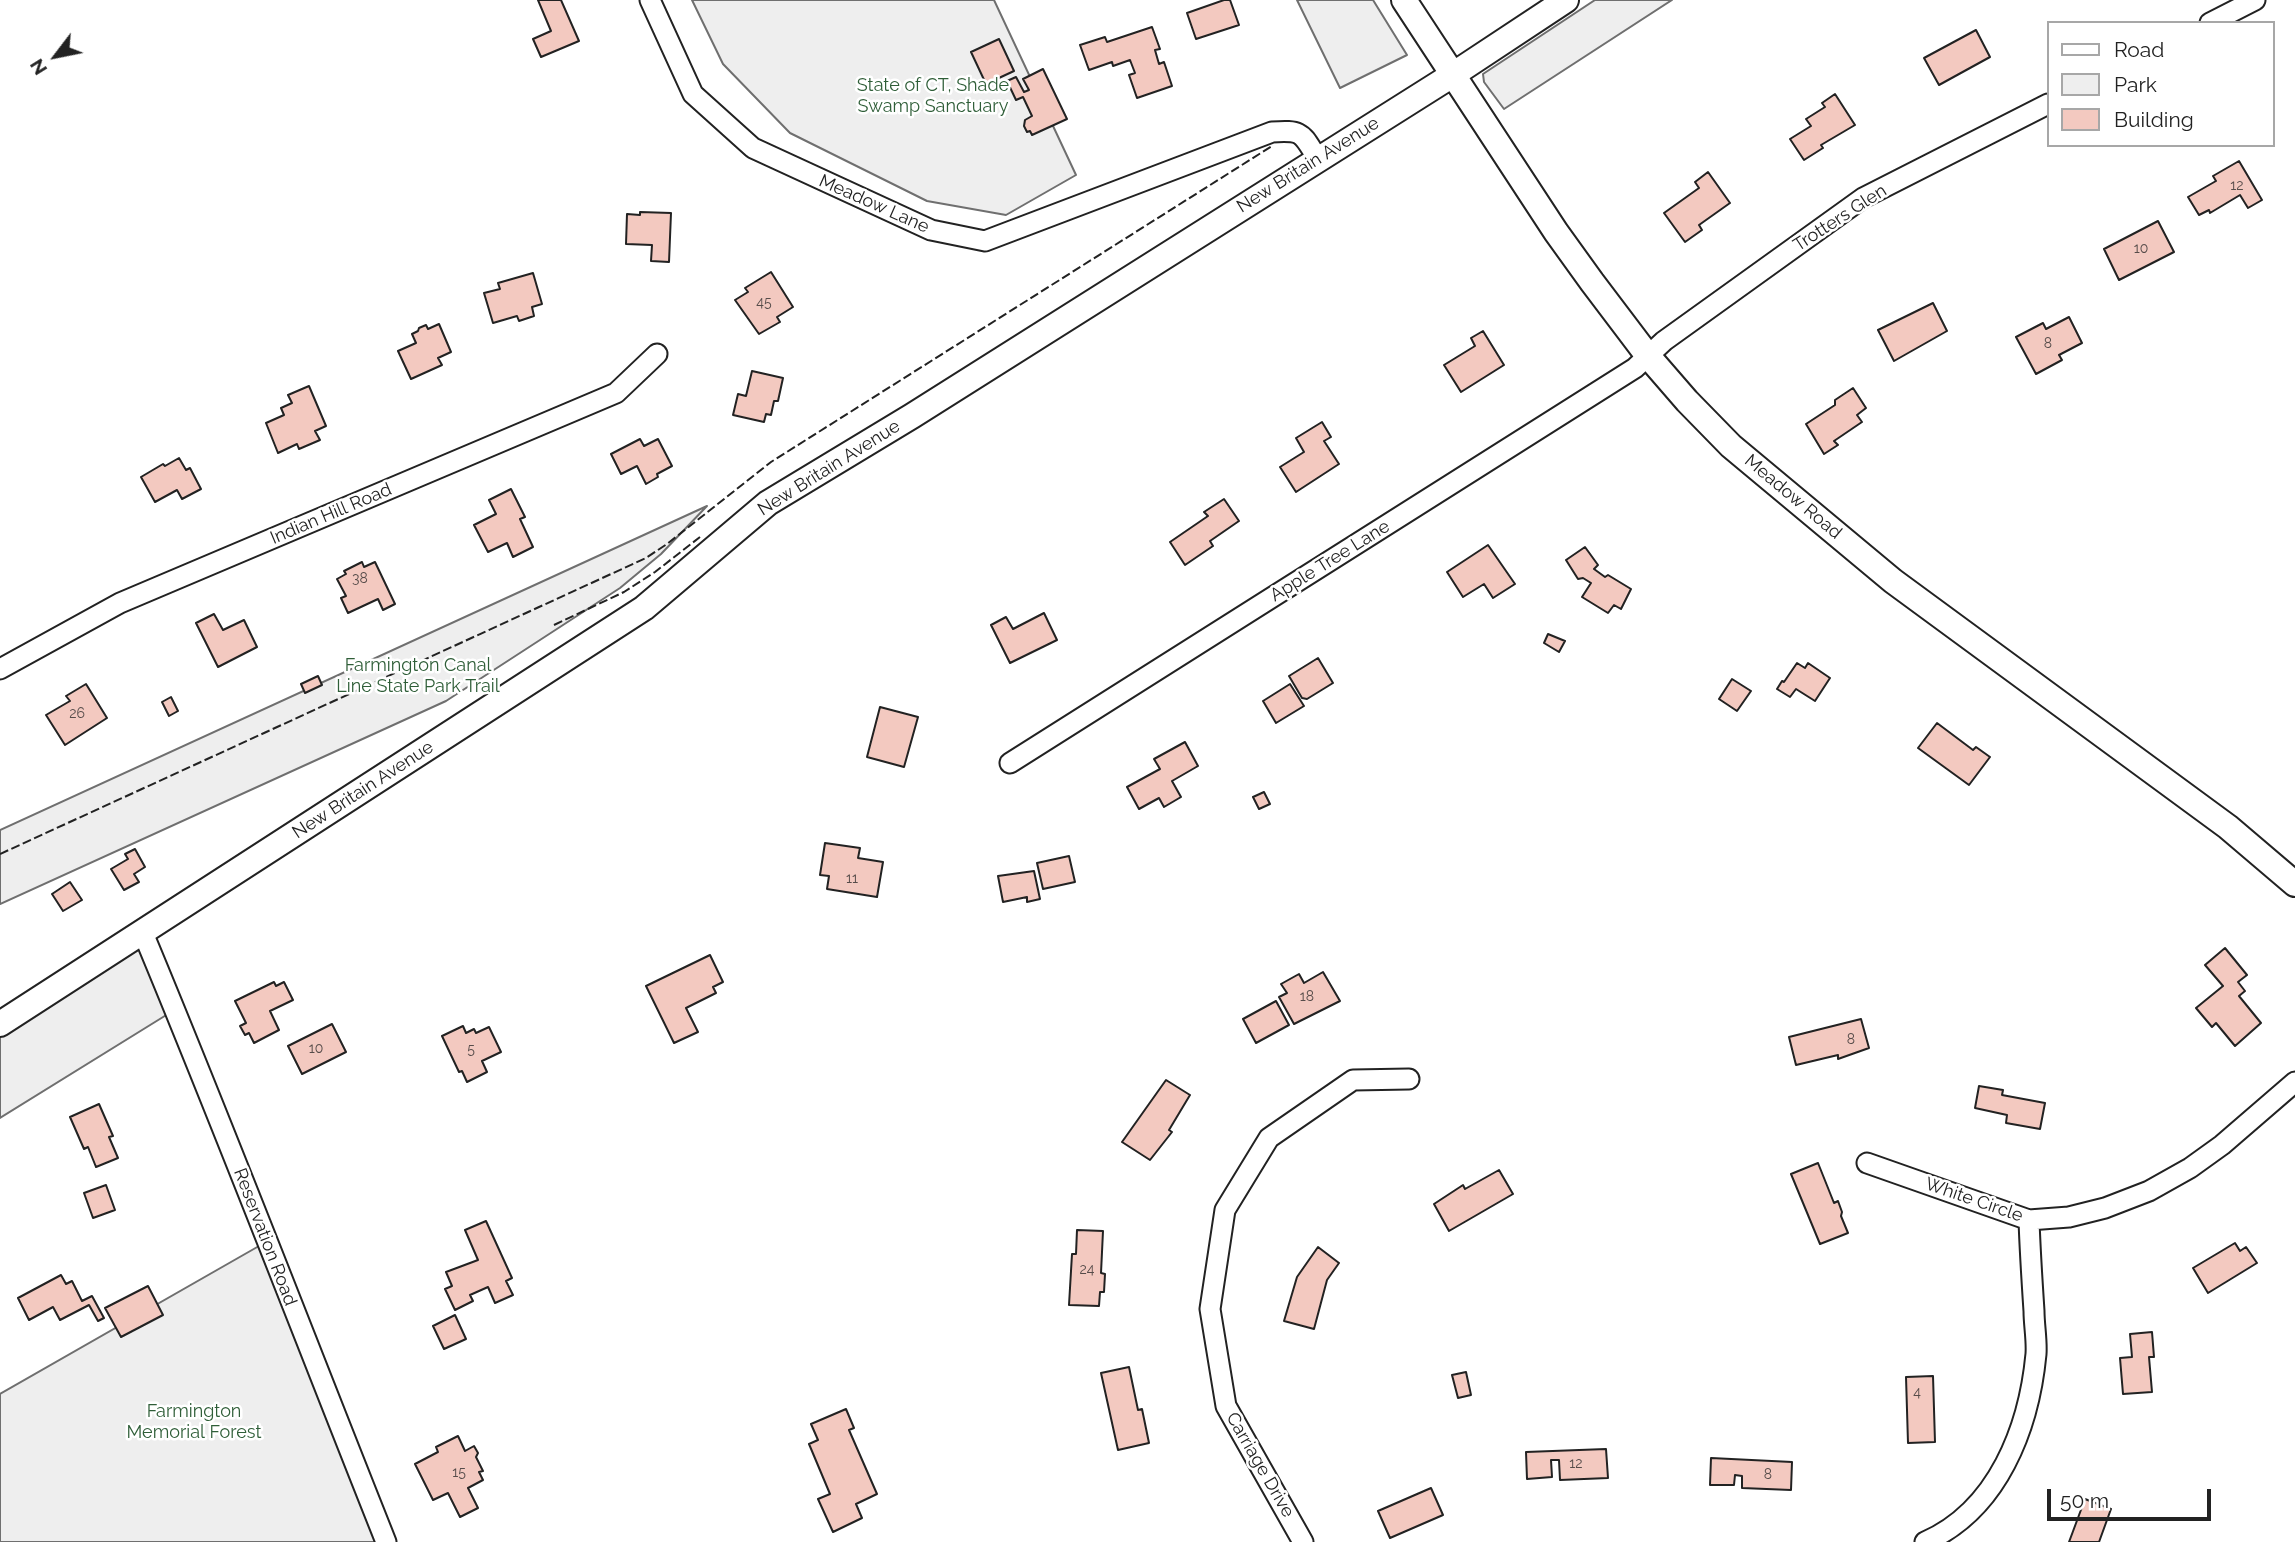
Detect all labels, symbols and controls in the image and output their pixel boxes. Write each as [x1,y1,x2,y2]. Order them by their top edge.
north arrow [21,21,91,91]
legend [2046,21,2274,147]
text: Road [2114,37,2164,62]
text: N [25,55,51,79]
text: Park [2114,72,2157,97]
park label: State of CT, Shade Swamp Sanctuary [857,75,1009,118]
text: Building [2114,107,2194,132]
street label: New Britain Avenue [1233,113,1383,217]
street label: Meadow Lane [816,170,932,238]
house number: 12 [2230,178,2244,194]
street label: Trotters Glen [1789,180,1891,256]
house number: 10 [2134,241,2148,257]
house number: 45 [756,295,772,311]
house number: 8 [2044,336,2052,352]
street label: New Britain Avenue [754,416,904,520]
street label: Meadow Road [1740,450,1846,544]
street label: Indian Hill Road [267,479,395,549]
street label: Apple Tree Lane [1266,516,1394,606]
house number: 38 [352,571,368,587]
park label: Farmington Canal Line State Park Trail [336,655,500,698]
house number: 26 [69,706,85,722]
street label: New Britain Avenue [289,736,437,844]
house number: 11 [846,871,858,887]
house number: 18 [1300,989,1314,1005]
house number: 8 [1847,1032,1855,1048]
house number: 10 [309,1041,323,1057]
house number: 5 [467,1042,475,1058]
street label: Reservation Road [229,1165,301,1309]
street label: White Circle [1922,1173,2026,1227]
house number: 24 [1080,1262,1094,1278]
house number: 4 [1913,1385,1921,1401]
park label: Farmington Memorial Forest [126,1401,262,1444]
street label: Carriage Drive [1221,1409,1299,1521]
house number: 12 [1569,1456,1583,1472]
house number: 15 [452,1465,466,1481]
house number: 8 [1764,1467,1772,1483]
scale bar [2050,1476,2214,1520]
text: 50 m [2060,1488,2109,1513]

